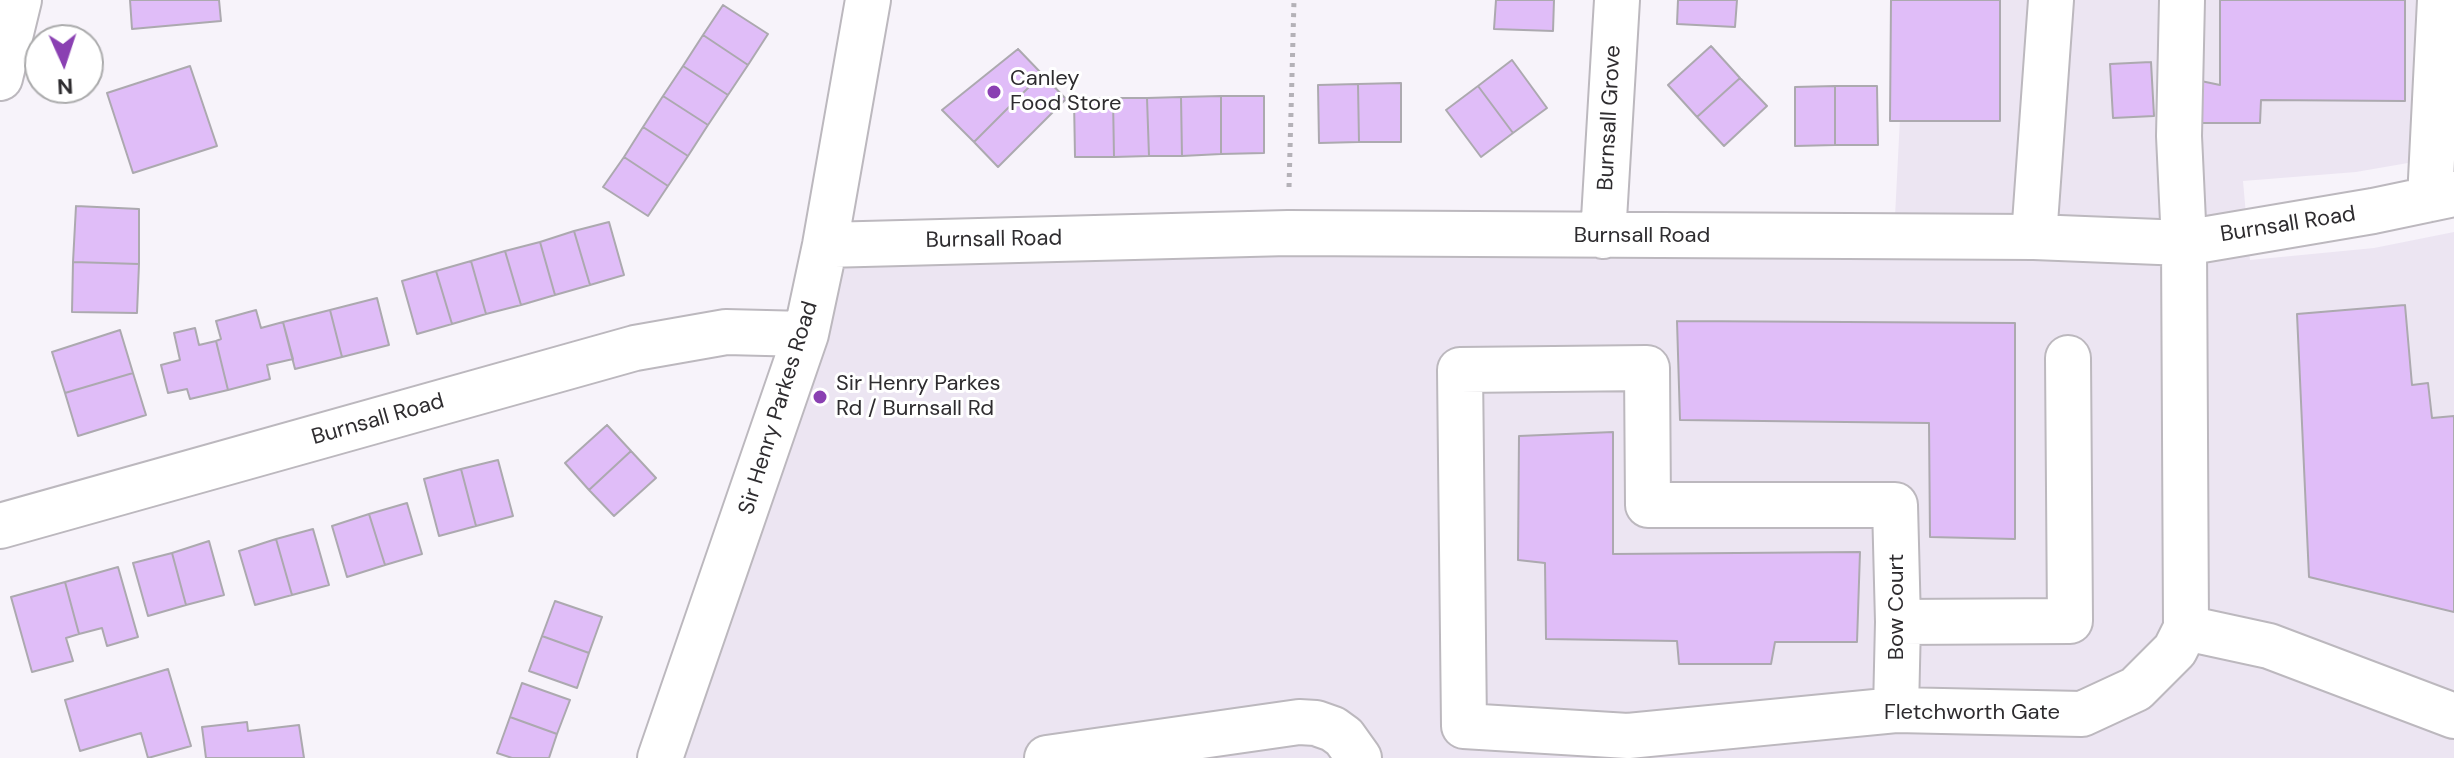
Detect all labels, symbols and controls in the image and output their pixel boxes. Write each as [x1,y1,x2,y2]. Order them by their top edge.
north arrow [24,24,104,104]
street label: Burnsall Grove [1593,45,1627,191]
place label: Canley Food Store [1010,66,1121,118]
text: N [56,72,74,101]
marker: Canley Food Store [985,83,1003,101]
street label: Burnsall Road [2219,201,2357,249]
street label: Burnsall Road [1574,223,1710,249]
street label: Burnsall Road [926,226,1062,254]
street label: Sir Henry Parkes Road [734,298,824,518]
place label: Sir Henry Parkes Rd / Burnsall Rd [836,371,1001,422]
street label: Burnsall Road [309,388,447,452]
marker: Sir Henry Parkes Rd / Burnsall Rd [811,388,829,406]
street label: Bow Court [1884,554,1910,660]
street label: Fletchworth Gate [1884,700,2060,726]

